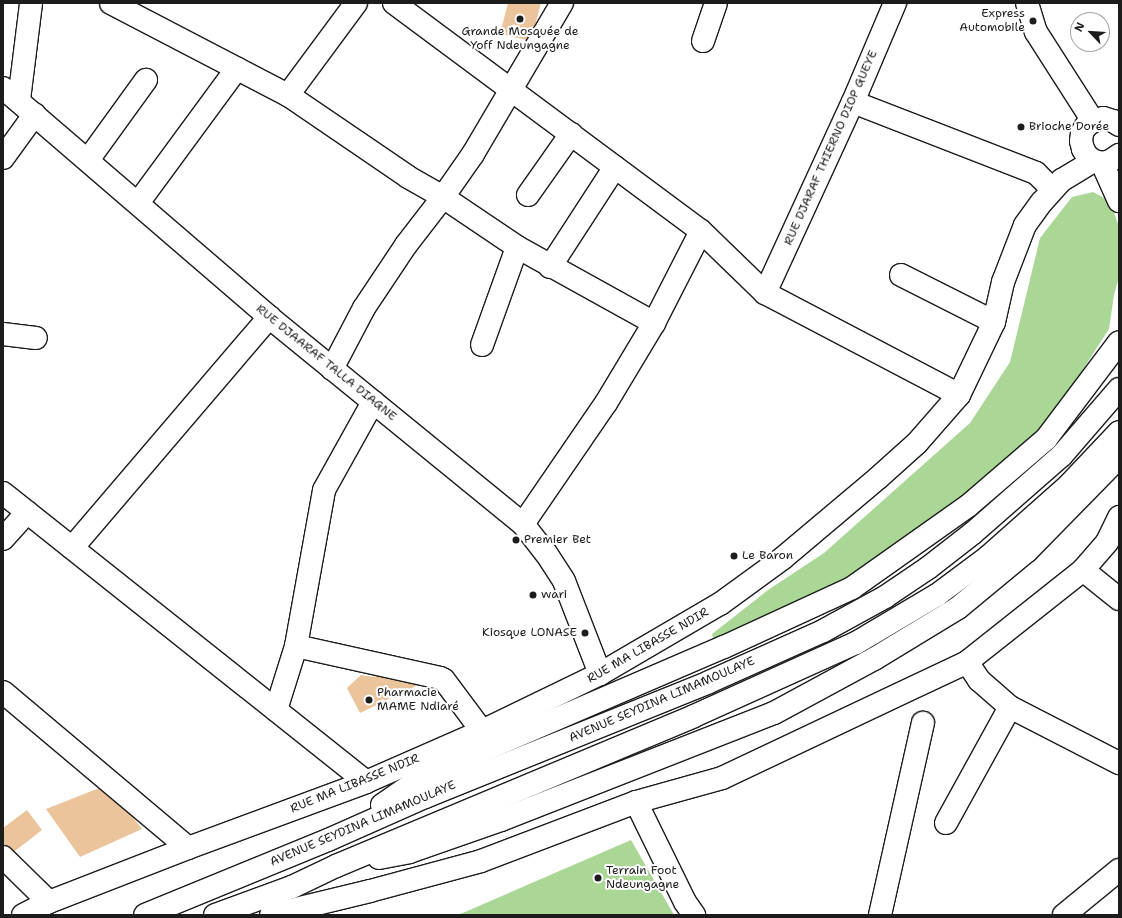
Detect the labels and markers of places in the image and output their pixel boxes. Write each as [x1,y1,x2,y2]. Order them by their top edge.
place label: Express Automobile [959,7,1025,35]
marker: Grande Mosquée de Yoff Ndeungagne [515,14,525,24]
marker: Express Automobile [1028,16,1038,26]
place label: Grande Mosquée de Yoff Ndeungagne [461,25,579,53]
place label: Brioche Dorée [1029,120,1109,134]
marker: Brioche Dorée [1016,122,1026,132]
place label: Premier Bet [524,533,591,547]
marker: Premier Bet [511,535,521,545]
place label: Le Baron [742,549,793,563]
marker: Le Baron [729,551,739,561]
place label: wari [541,588,567,602]
marker: wari [528,590,538,600]
place label: Kiosque LONASE [482,626,577,640]
marker: Kiosque LONASE [580,628,590,638]
place label: Pharmacie MAME Ndiaré [377,686,459,714]
marker: Pharmacie MAME Ndiaré [364,695,374,705]
place label: Terrain Foot Ndeungagne [606,864,679,892]
marker: Terrain Foot Ndeungagne [593,873,603,883]

